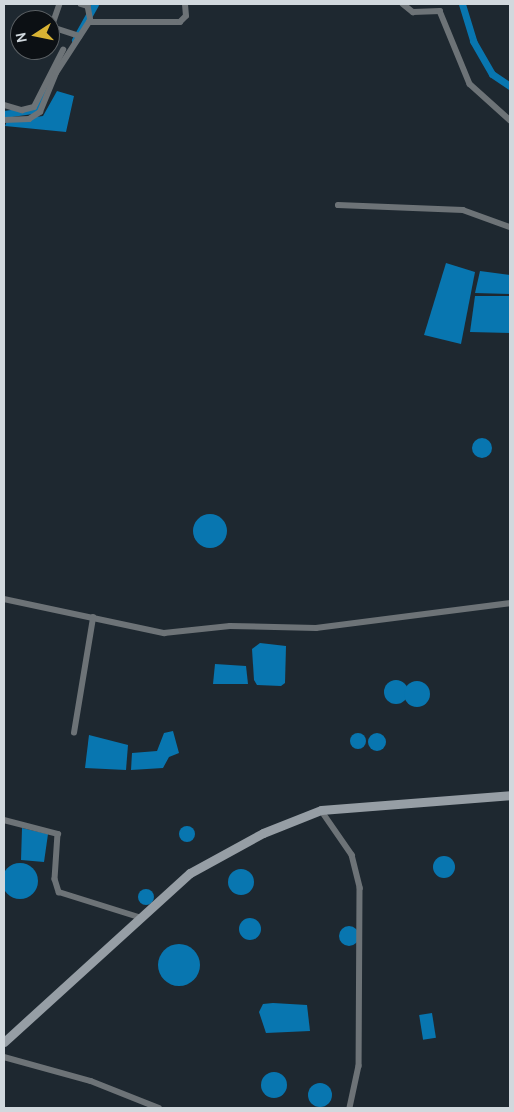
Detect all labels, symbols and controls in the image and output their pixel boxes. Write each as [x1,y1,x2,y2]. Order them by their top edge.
north arrow [10,10,60,60]
text: N [11,31,31,44]

